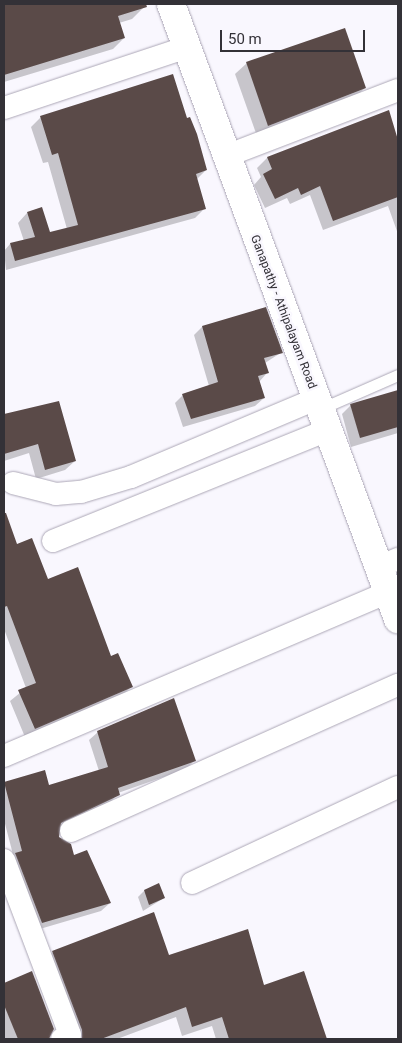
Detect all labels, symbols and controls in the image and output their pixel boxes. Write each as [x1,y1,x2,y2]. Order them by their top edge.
scale bar [222,20,367,52]
text: 50 m [228,30,262,48]
street label: Ganapathy - Athipalayam Road [247,233,319,391]

